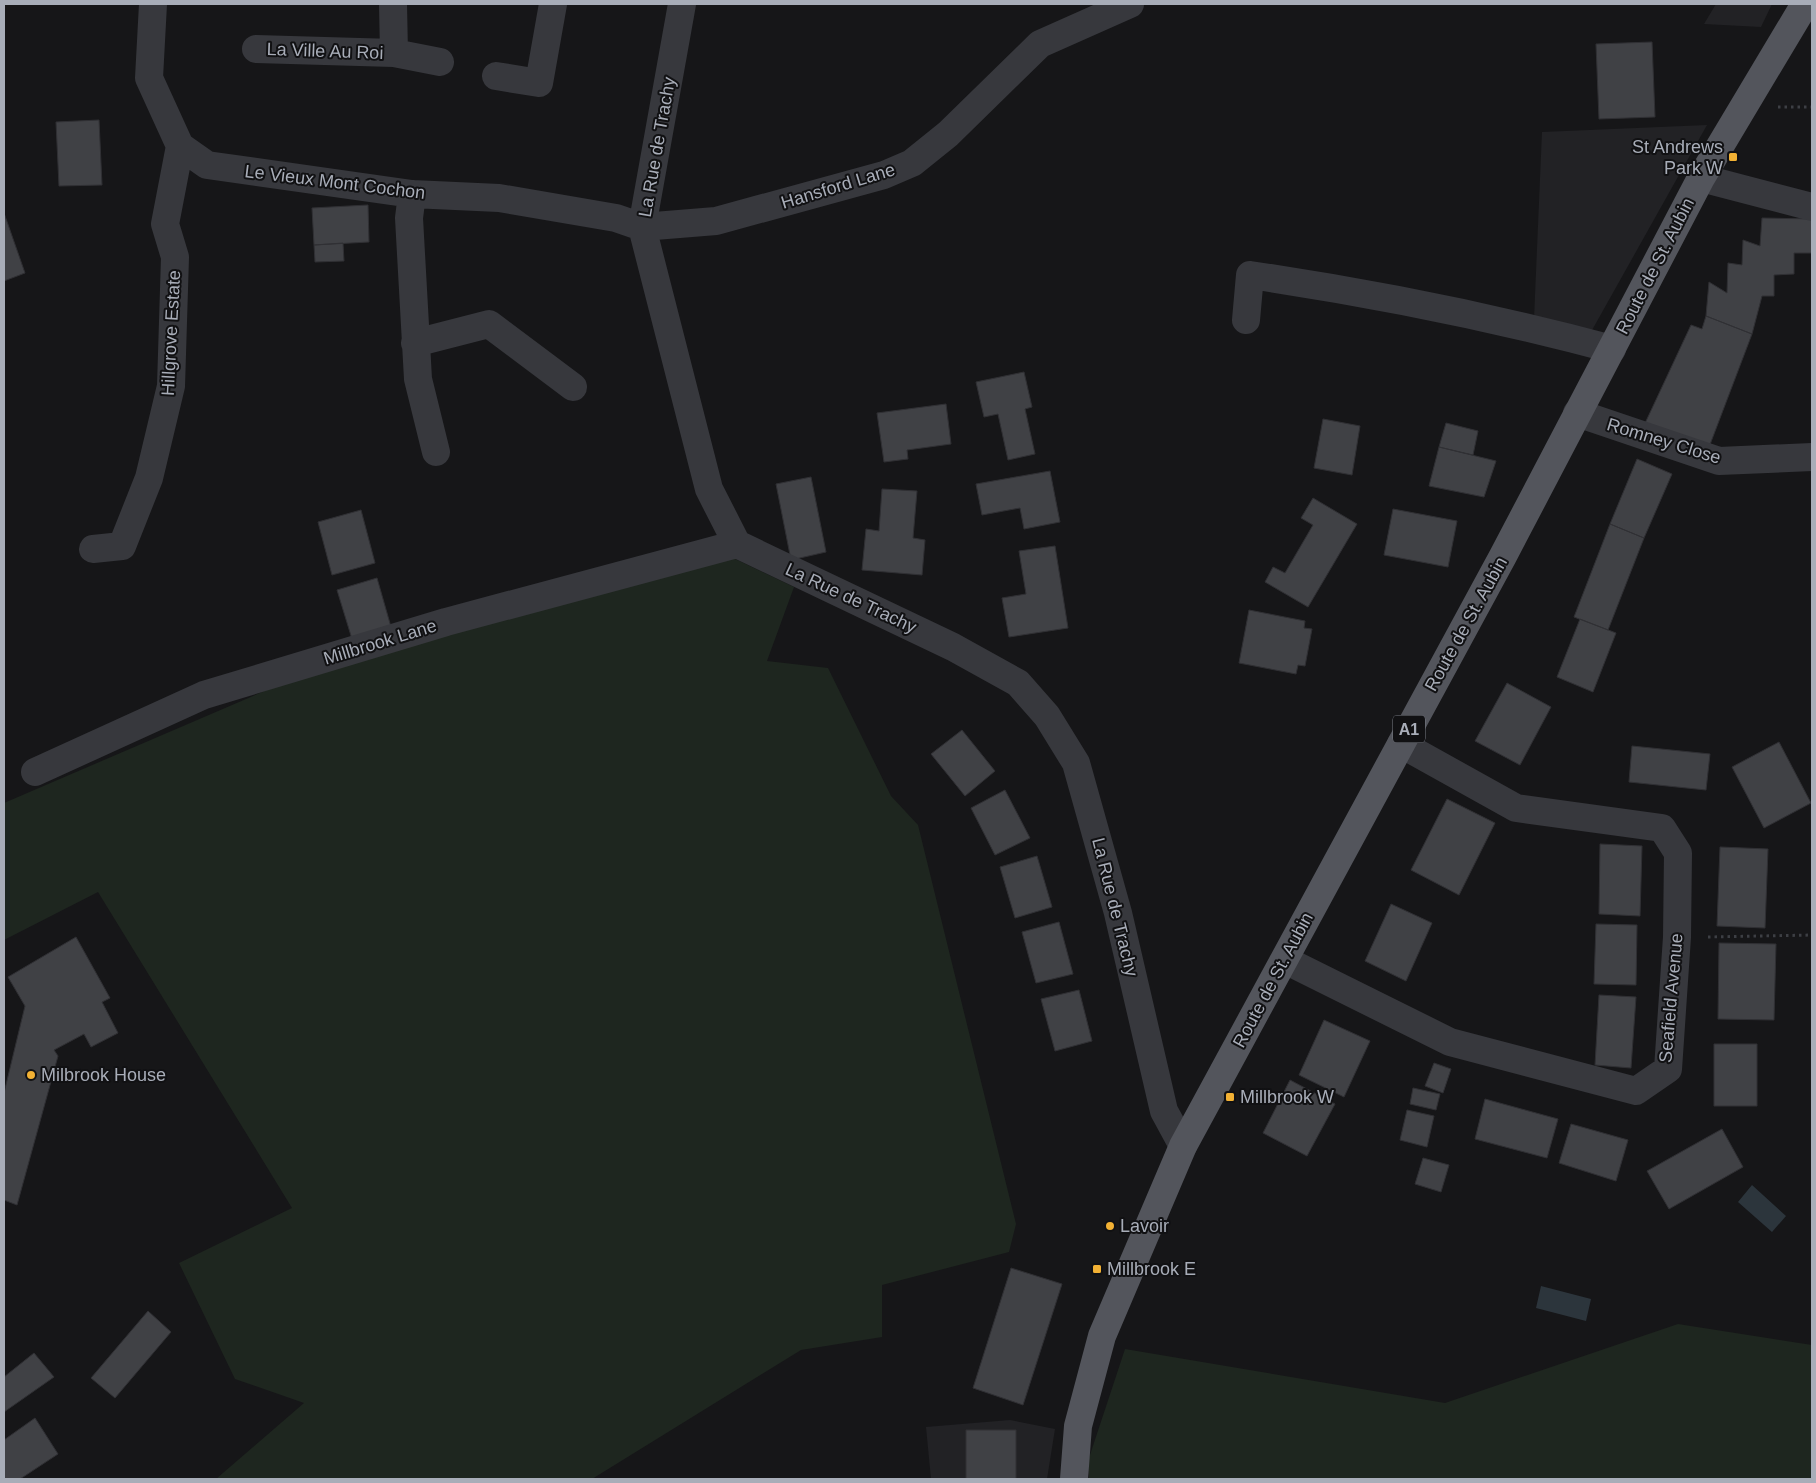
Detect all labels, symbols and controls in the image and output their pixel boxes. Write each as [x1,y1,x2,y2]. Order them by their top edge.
street label: La Ville Au Roi [266,39,384,63]
street label: La Rue de Trachy [635,75,679,219]
place label: St Andrews Park W [1632,137,1723,178]
marker: St Andrews Park W [1727,151,1739,163]
street label: Hansford Lane [779,159,897,213]
street label: Le Vieux Mont Cochon [244,161,426,203]
street label: Route de St. Aubin [1612,195,1698,337]
street label: Hillgrove Estate [158,270,184,396]
street label: Romney Close [1605,414,1723,468]
street label: Route de St. Aubin [1421,554,1511,694]
street label: La Rue de Trachy [782,559,920,637]
street label: Millbrook Lane [321,615,439,669]
road number: A1 [1393,716,1425,742]
street label: La Rue de Trachy [1088,836,1142,978]
street label: Route de St. Aubin [1229,909,1317,1051]
street label: Seafield Avenue [1655,932,1687,1064]
place label: Milbrook House [41,1065,166,1085]
marker: Milbrook House [25,1069,37,1081]
place label: Millbrook W [1240,1087,1334,1107]
marker: Millbrook W [1224,1091,1236,1103]
place label: Lavoir [1120,1216,1169,1236]
marker: Lavoir [1104,1220,1116,1232]
place label: Millbrook E [1107,1259,1196,1279]
marker: Millbrook E [1091,1263,1103,1275]

